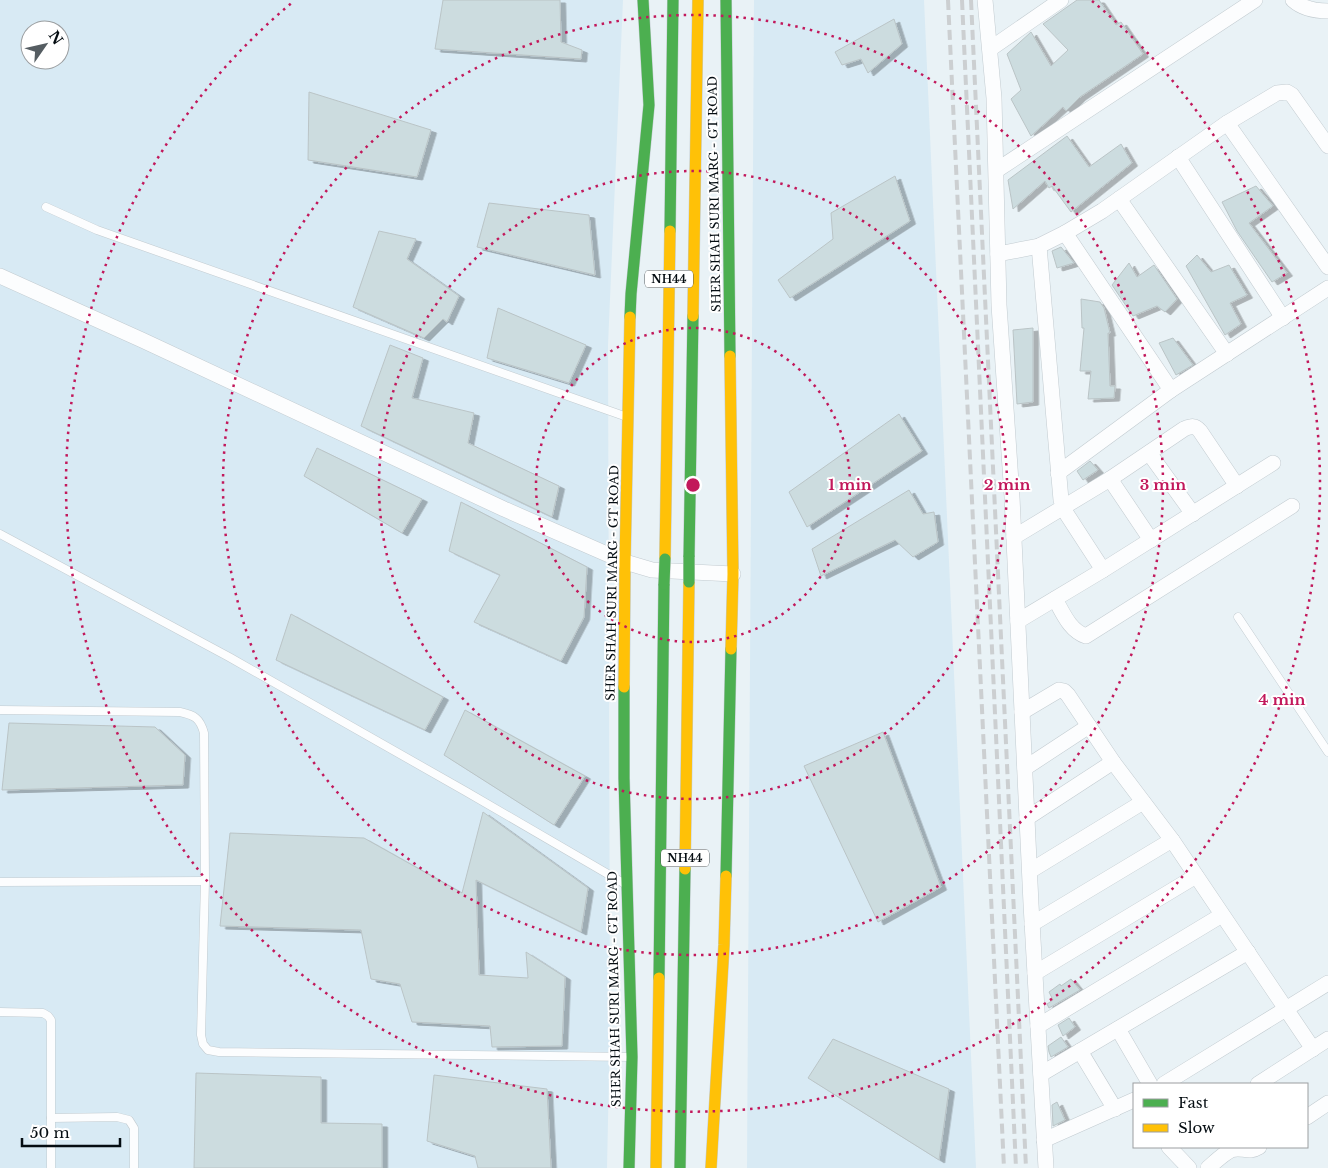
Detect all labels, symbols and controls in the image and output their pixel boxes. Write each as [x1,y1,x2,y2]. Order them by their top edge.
north arrow [20,20,70,70]
text: N [45,27,67,48]
street label: SHER SHAH SURI MARG - GT ROAD [704,76,724,312]
road number: NH44 [645,270,693,288]
street label: SHER SHAH SURI MARG - GT ROAD [602,465,622,701]
text: 1 min [828,475,872,494]
text: 2 min [984,475,1030,494]
text: 3 min [1140,475,1186,494]
centre of rings [684,476,702,494]
text: 4 min [1259,690,1306,709]
road number: NH44 [661,850,709,866]
street label: SHER SHAH SURI MARG - GT ROAD [604,871,624,1107]
legend [1133,1083,1308,1148]
text: Fast [1178,1093,1209,1112]
scale bar [22,1116,120,1148]
text: Slow [1178,1118,1215,1137]
text: 50 m [30,1123,70,1142]

